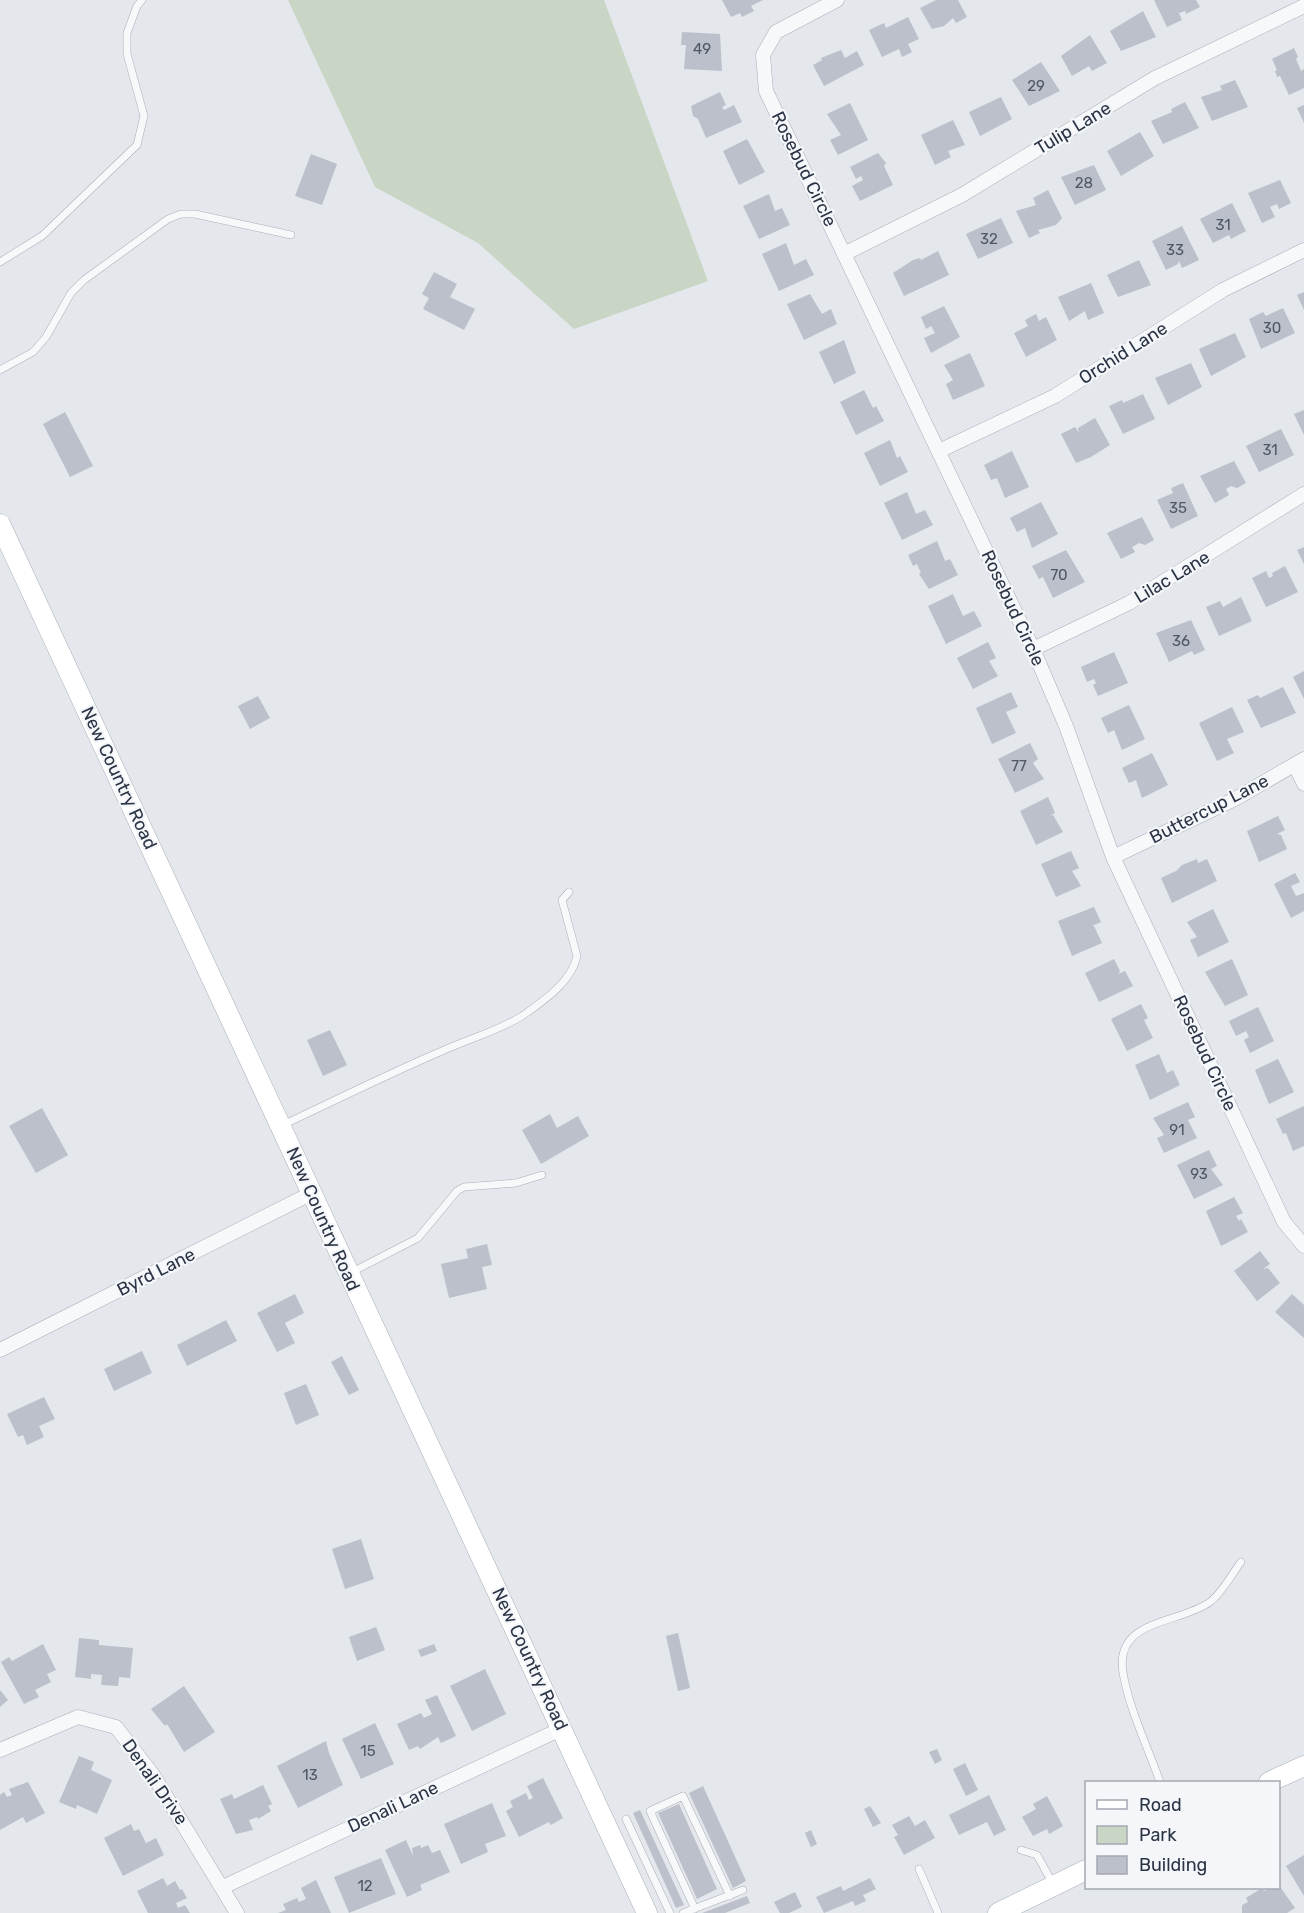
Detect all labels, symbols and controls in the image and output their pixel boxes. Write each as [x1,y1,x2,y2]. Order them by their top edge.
house number: 49 [693,40,711,58]
house number: 29 [1027,77,1045,95]
street label: Tulip Lane [1031,97,1115,159]
street label: Rosebud Circle [767,108,841,230]
house number: 28 [1075,174,1093,192]
house number: 31 [1215,216,1231,234]
house number: 32 [980,230,998,248]
house number: 33 [1166,241,1184,259]
street label: Orchid Lane [1075,317,1171,389]
house number: 30 [1263,319,1281,337]
house number: 31 [1262,441,1278,459]
house number: 35 [1169,499,1187,517]
street label: Lilac Lane [1130,546,1214,608]
street label: Rosebud Circle [977,547,1049,669]
house number: 70 [1050,566,1068,584]
house number: 36 [1172,632,1190,650]
street label: New Country Road [76,703,162,853]
house number: 77 [1011,757,1027,775]
street label: Buttercup Lane [1146,770,1272,848]
street label: Rosebud Circle [1169,992,1241,1114]
house number: 91 [1169,1121,1185,1139]
street label: New Country Road [281,1144,365,1294]
house number: 93 [1190,1165,1208,1183]
street label: Byrd Lane [113,1243,199,1301]
street label: New Country Road [487,1584,573,1734]
street label: Denali Drive [117,1735,193,1829]
house number: 15 [360,1742,376,1760]
house number: 13 [302,1766,318,1784]
street label: Denali Lane [344,1776,442,1838]
legend [1085,1781,1280,1889]
text: Road [1139,1794,1182,1816]
text: Park [1139,1824,1177,1846]
text: Building [1139,1854,1207,1876]
house number: 12 [357,1877,373,1895]

